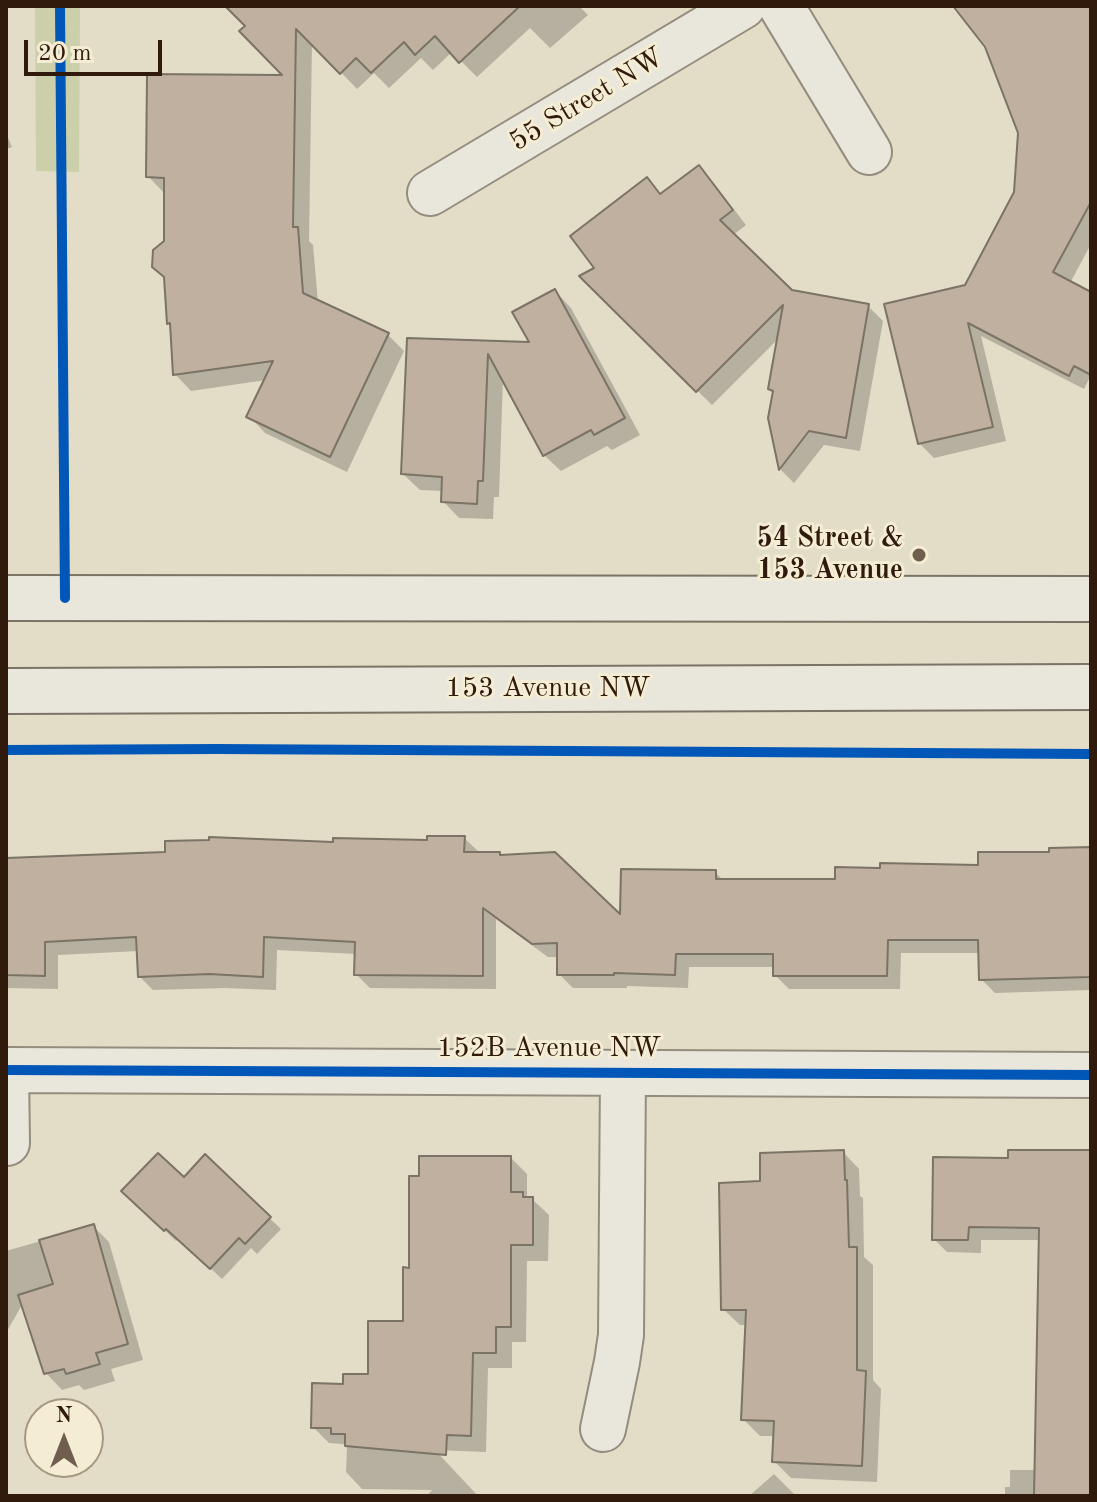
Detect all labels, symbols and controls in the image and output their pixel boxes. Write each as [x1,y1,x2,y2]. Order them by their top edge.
scale bar [28,24,166,74]
street label: 55 Street NW [504,41,670,159]
text: 20 m [38,42,92,66]
place label: 54 Street & 153 Avenue [757,522,903,588]
marker: 54 Street & 153 Avenue [910,546,928,564]
street label: 153 Avenue NW [446,672,650,706]
street label: 152B Avenue NW [437,1032,661,1066]
north arrow [24,1398,104,1478]
text: N [56,1405,72,1427]

